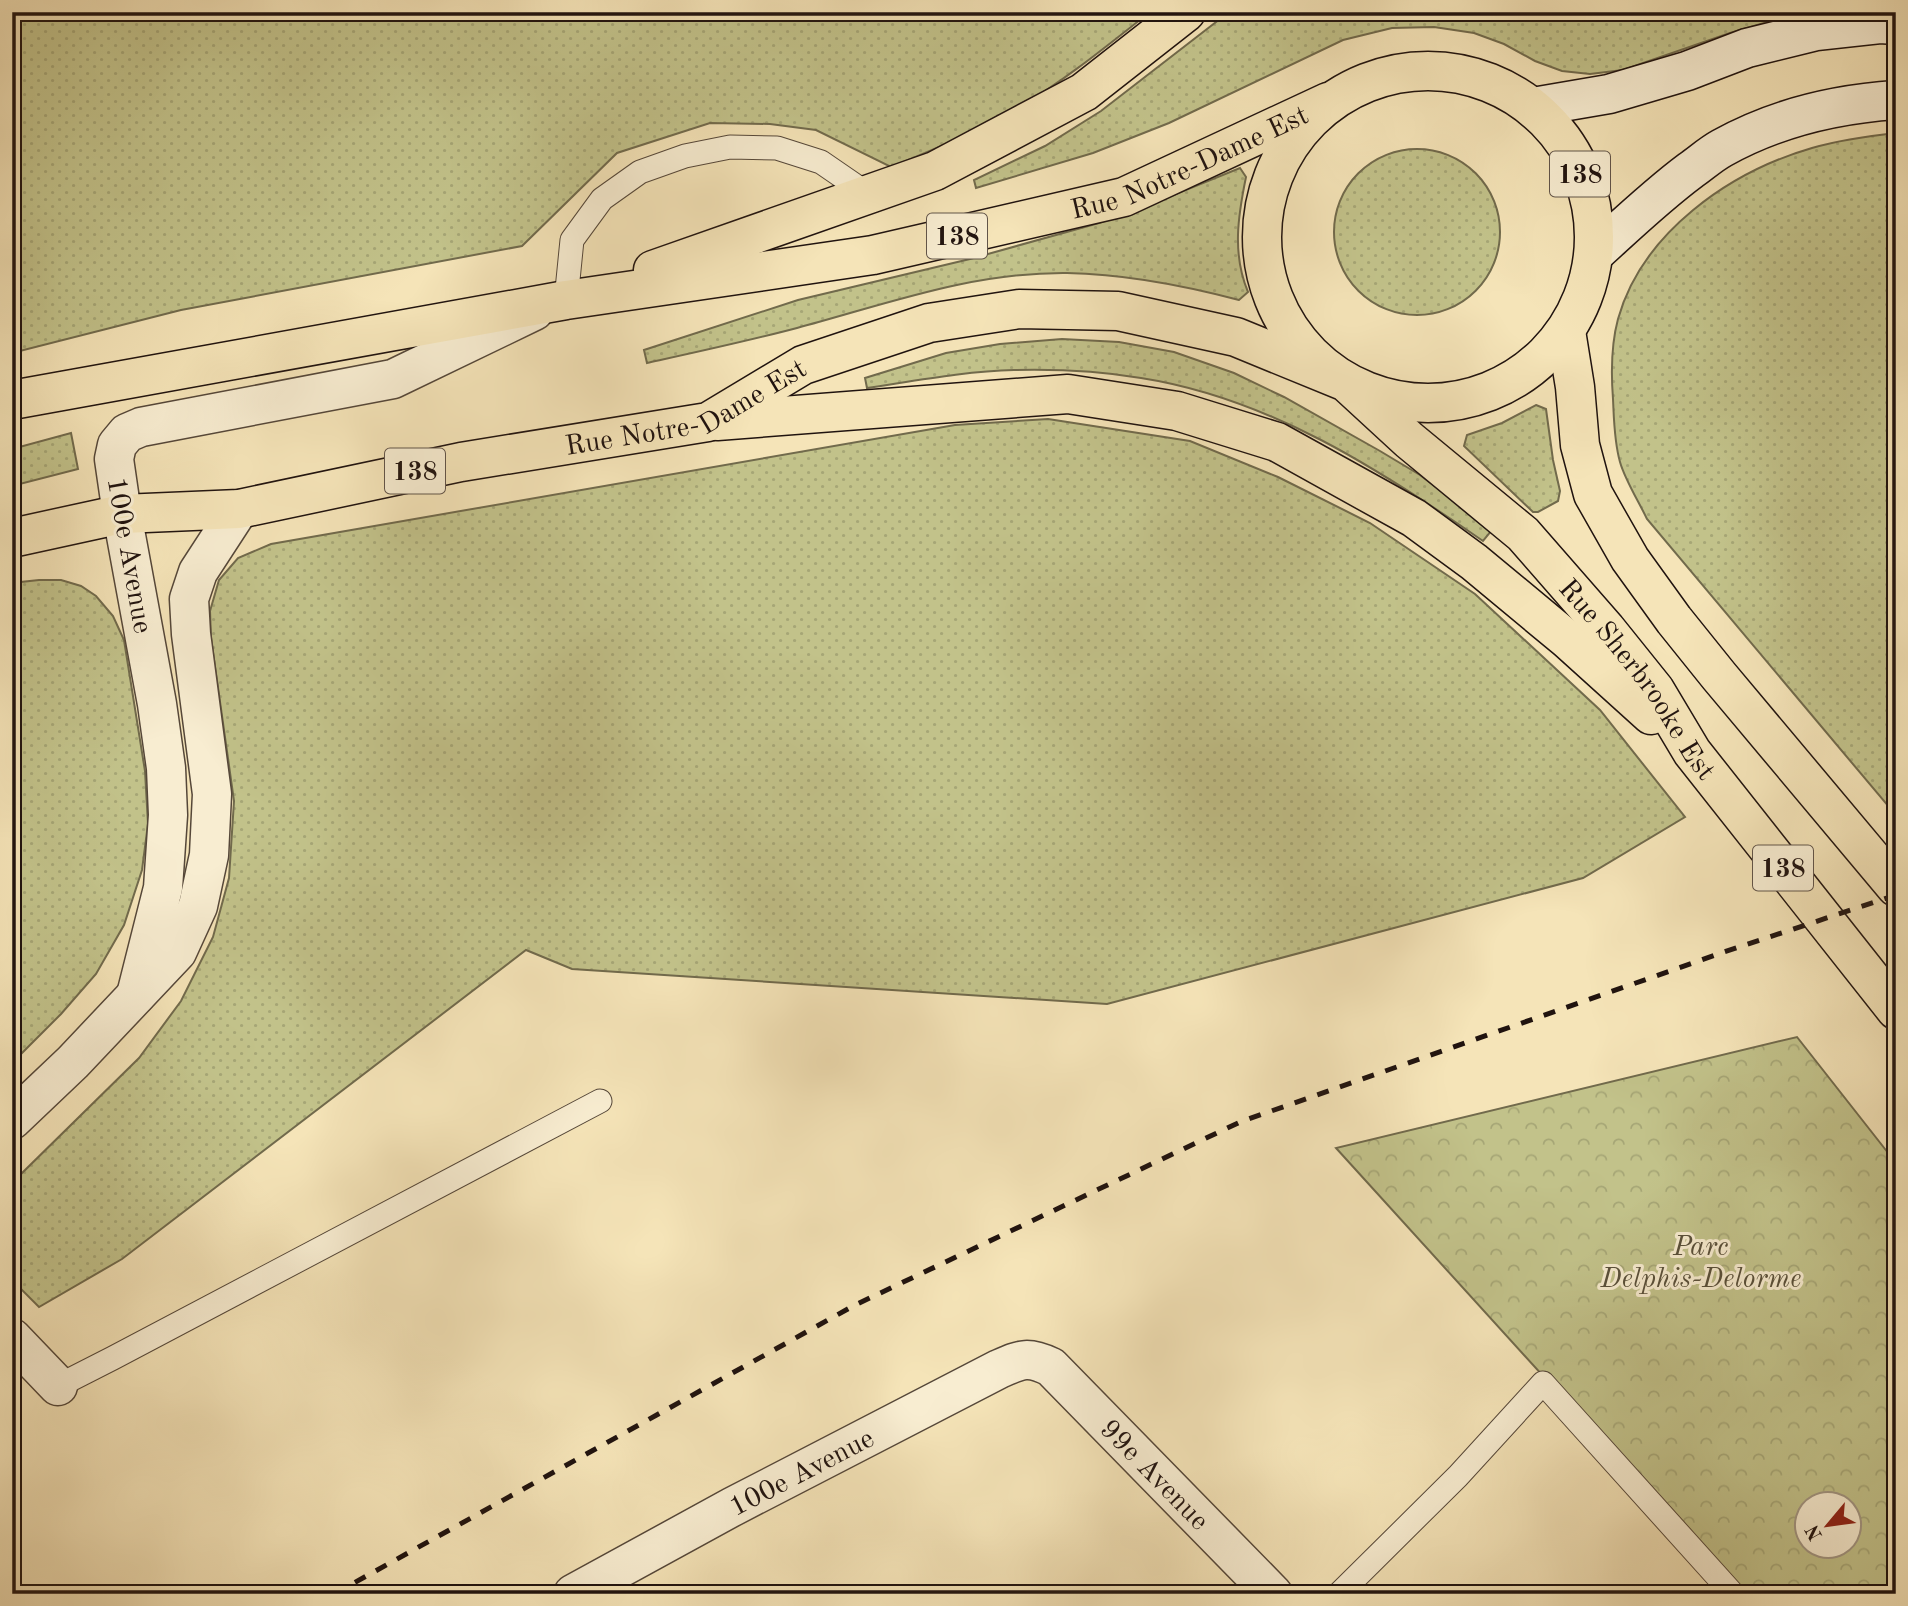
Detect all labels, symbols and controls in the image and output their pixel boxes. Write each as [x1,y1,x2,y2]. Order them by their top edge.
street label: Rue Notre-Dame Est [1068,102,1313,226]
road number: 138 [1550,152,1610,196]
road number: 138 [927,214,987,258]
street label: Rue Notre-Dame Est [563,355,812,462]
road number: 138 [385,449,445,494]
street label: 100e Avenue [101,475,156,636]
street label: Rue Sherbrooke Est [1552,575,1719,786]
road number: 138 [1753,846,1813,890]
park label: Parc Delphis-Delorme [1599,1234,1802,1294]
street label: 99e Avenue [1094,1415,1213,1537]
street label: 100e Avenue [726,1425,879,1523]
north arrow [1792,1490,1862,1560]
text: N [1803,1521,1827,1543]

